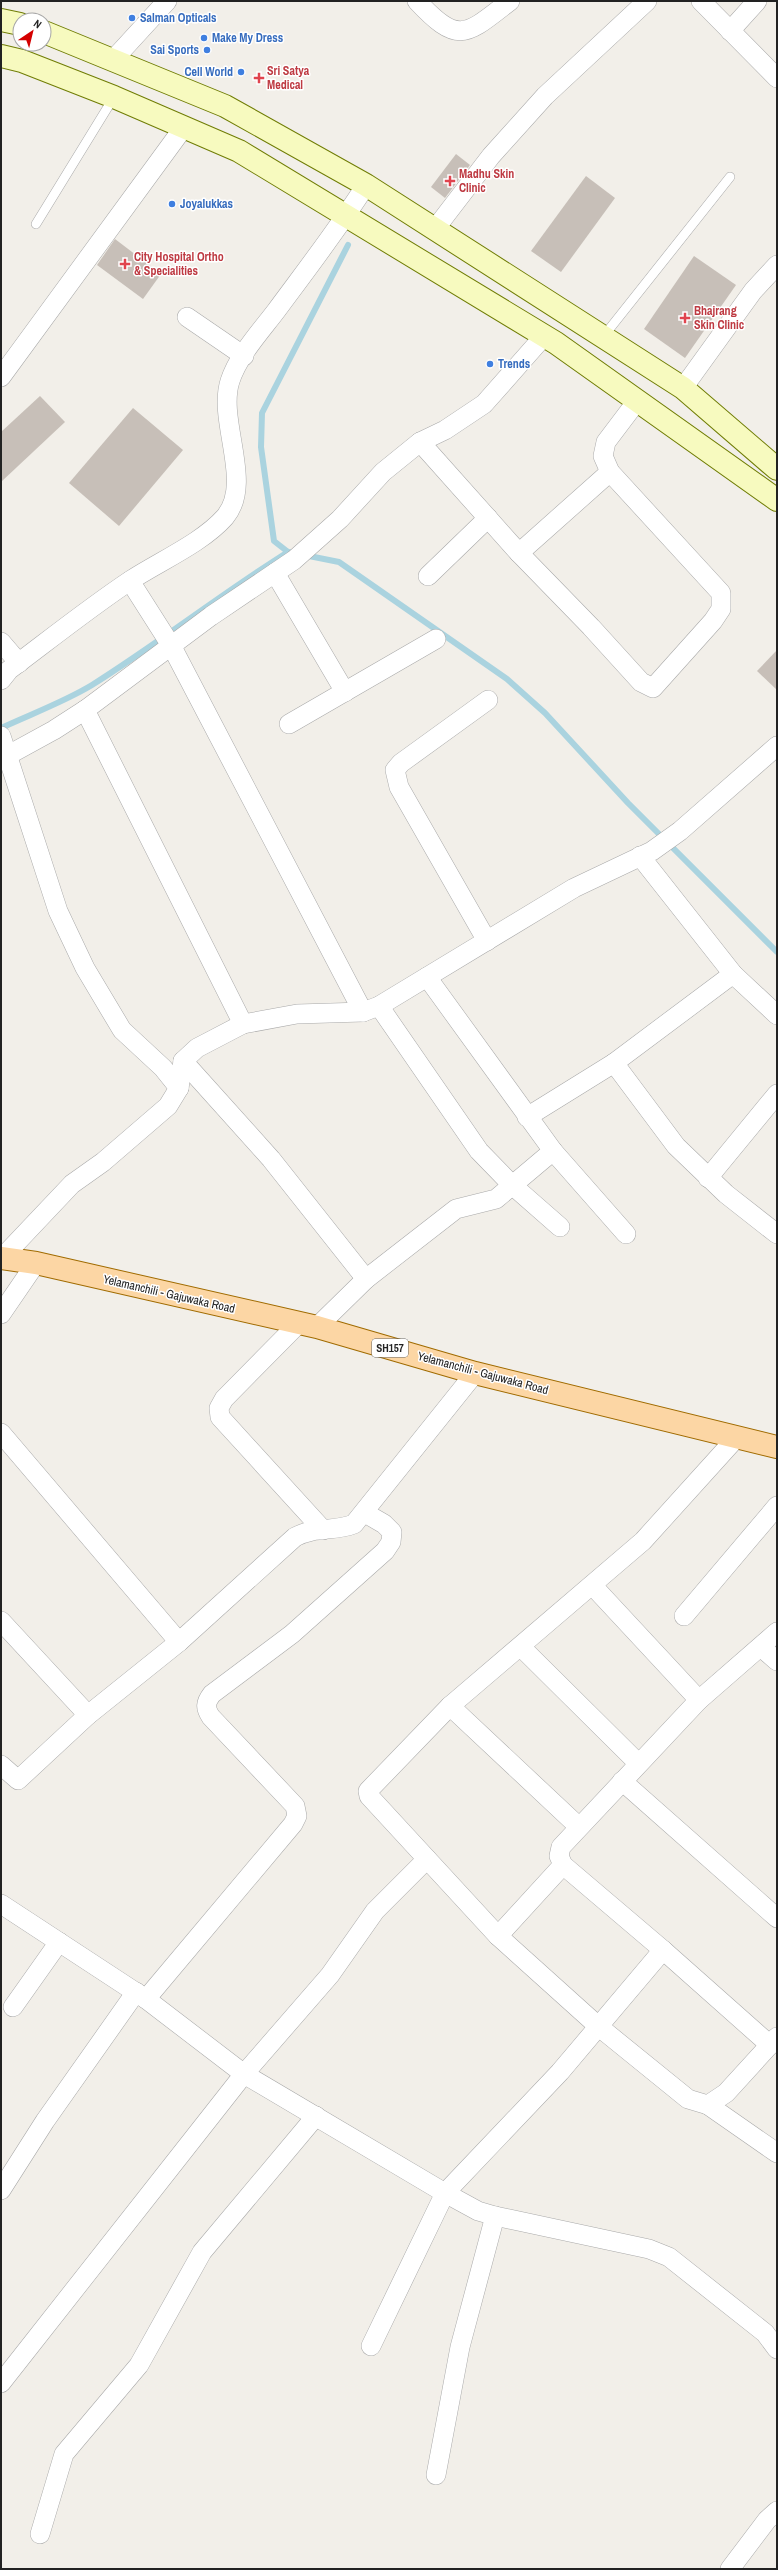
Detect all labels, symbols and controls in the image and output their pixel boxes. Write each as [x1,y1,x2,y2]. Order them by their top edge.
place label: Salman Opticals [140,10,217,26]
north arrow [12,12,52,52]
marker: Salman Opticals [127,13,137,23]
text: N [31,16,44,31]
place label: Make My Dress [212,30,284,46]
marker: Make My Dress [199,33,209,43]
place label: Sai Sports [150,42,200,58]
marker: Sai Sports [202,45,212,55]
place label: Sri Satya Medical [267,63,310,93]
place label: Cell World [185,64,233,80]
marker: Cell World [236,67,246,77]
marker: Sri Satya Medical [254,73,264,83]
place label: Madhu Skin Clinic [459,166,514,196]
marker: Madhu Skin Clinic [444,175,456,187]
place label: Joyalukkas [180,196,234,212]
marker: Joyalukkas [167,199,177,209]
place label: City Hospital Ortho & Specialities [134,249,224,279]
marker: City Hospital Ortho & Specialities [119,258,131,270]
place label: Bhajrang Skin Clinic [694,303,745,333]
marker: Bhajrang Skin Clinic [679,312,691,324]
place label: Trends [498,356,531,372]
marker: Trends [485,359,495,369]
street label: Yelamanchili - Gajuwaka Road [101,1271,237,1317]
road number: SH157 [372,1339,408,1357]
street label: Yelamanchili - Gajuwaka Road [416,1348,550,1398]

